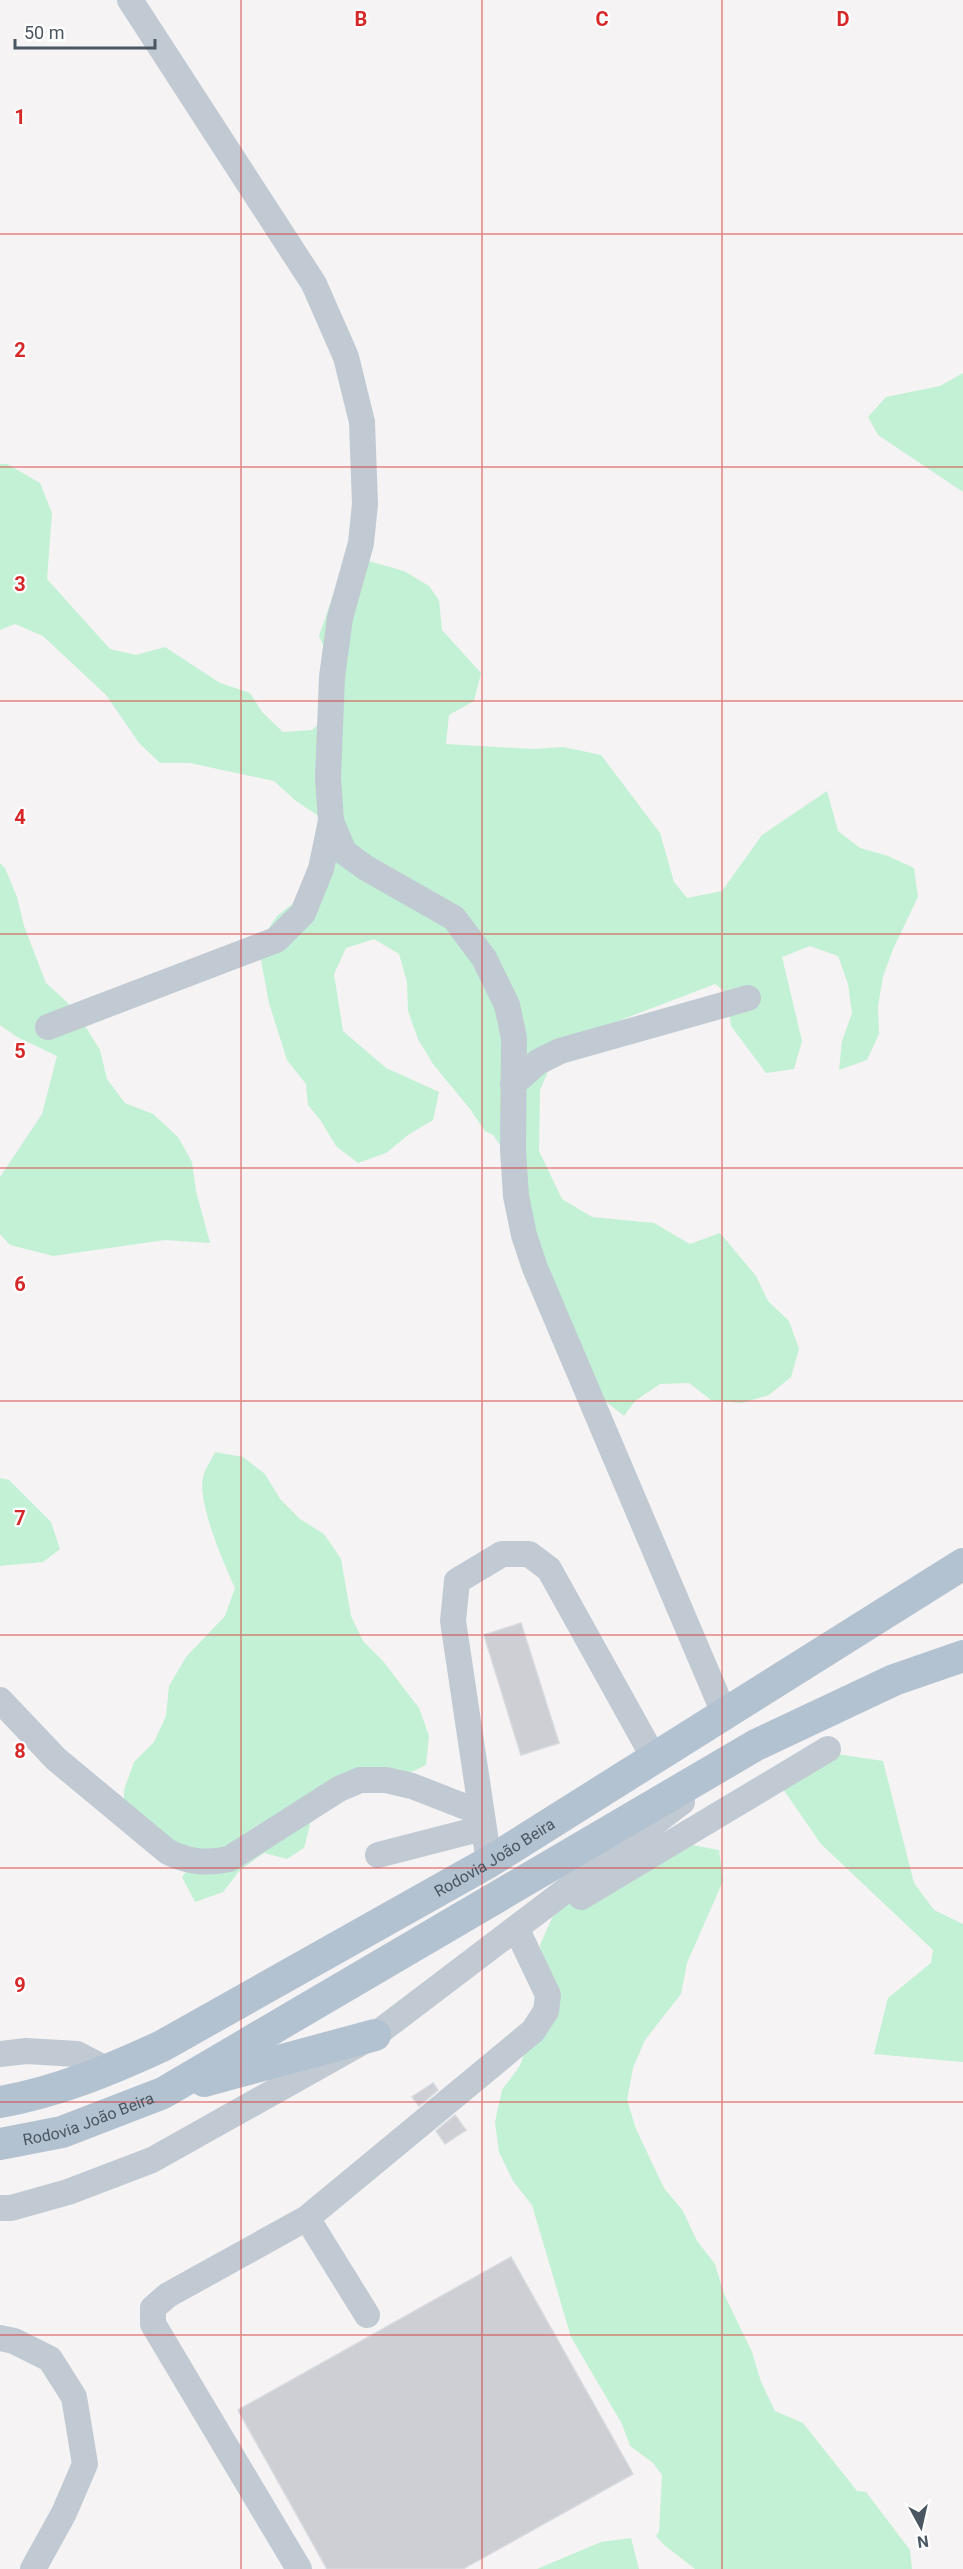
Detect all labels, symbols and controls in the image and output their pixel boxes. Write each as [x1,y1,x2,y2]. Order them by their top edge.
text: B [355,7,367,31]
text: C [595,7,609,31]
text: D [837,7,850,31]
scale bar [15,12,154,50]
text: 50 m [24,22,64,43]
text: 1 [14,105,26,129]
text: 2 [14,338,26,362]
text: 3 [14,572,26,596]
text: 4 [14,805,26,829]
text: 5 [14,1039,26,1063]
text: 6 [14,1272,26,1296]
text: 7 [14,1506,26,1530]
text: 8 [14,1739,26,1763]
street label: Rodovia João Beira [431,1814,558,1901]
text: 9 [14,1973,26,1997]
street label: Rodovia João Beira [21,2088,156,2149]
north arrow [891,2497,951,2557]
text: N [916,2531,930,2552]

